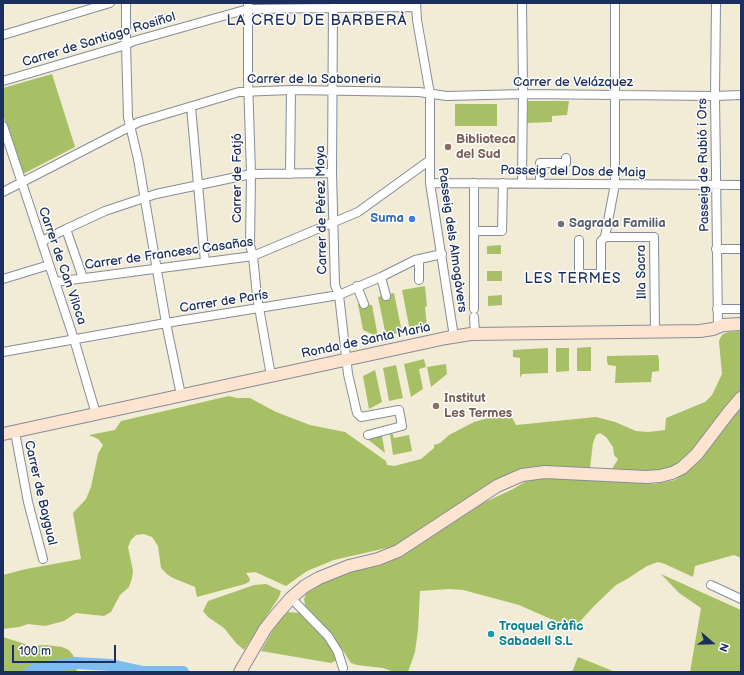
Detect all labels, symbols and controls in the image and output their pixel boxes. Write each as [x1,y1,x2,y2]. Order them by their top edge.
street label: Carrer de Santiago Rosiñol [20,9,178,71]
district label: LA CREU DE BARBERÀ [226,12,408,30]
street label: Carrer de la Saboneria [247,72,381,88]
street label: Carrer de Velázquez [513,75,633,91]
street label: Passeig de Rubió i Ors [695,98,713,232]
place label: Biblioteca del Sud [456,132,516,163]
street label: Carrer de Fatjó [230,133,246,223]
marker: Biblioteca del Sud [443,142,453,152]
street label: Carrer de Pérez Moya [313,145,331,275]
street label: Passeig del Dos de Maig [500,163,646,181]
street label: Passeig dels Almogàvers [434,166,470,314]
street label: Carrer de Can Viloca [35,205,89,327]
place label: Suma [370,211,404,227]
marker: Suma [407,214,417,224]
place label: Sagrada Familia [569,216,666,232]
marker: Sagrada Familia [556,219,566,229]
street label: Carrer de Francesc Casañas [84,234,254,274]
street label: Illa Sacra [634,245,650,299]
district label: LES TERMES [525,271,621,287]
street label: Carrer de París [179,287,269,317]
street label: Ronda de Santa Maria [300,320,432,362]
place label: Institut Les Termes [444,391,512,422]
marker: Institut Les Termes [431,401,441,411]
street label: Carrer de Baygual [20,439,60,547]
place label: Troquel Gràfic Sabadell S.L [499,619,583,650]
north arrow [692,623,732,663]
marker: Troquel Gràfic Sabadell S.L [486,629,496,639]
scale bar [14,637,118,663]
text: N [716,641,731,653]
text: 100 m [19,644,51,659]

